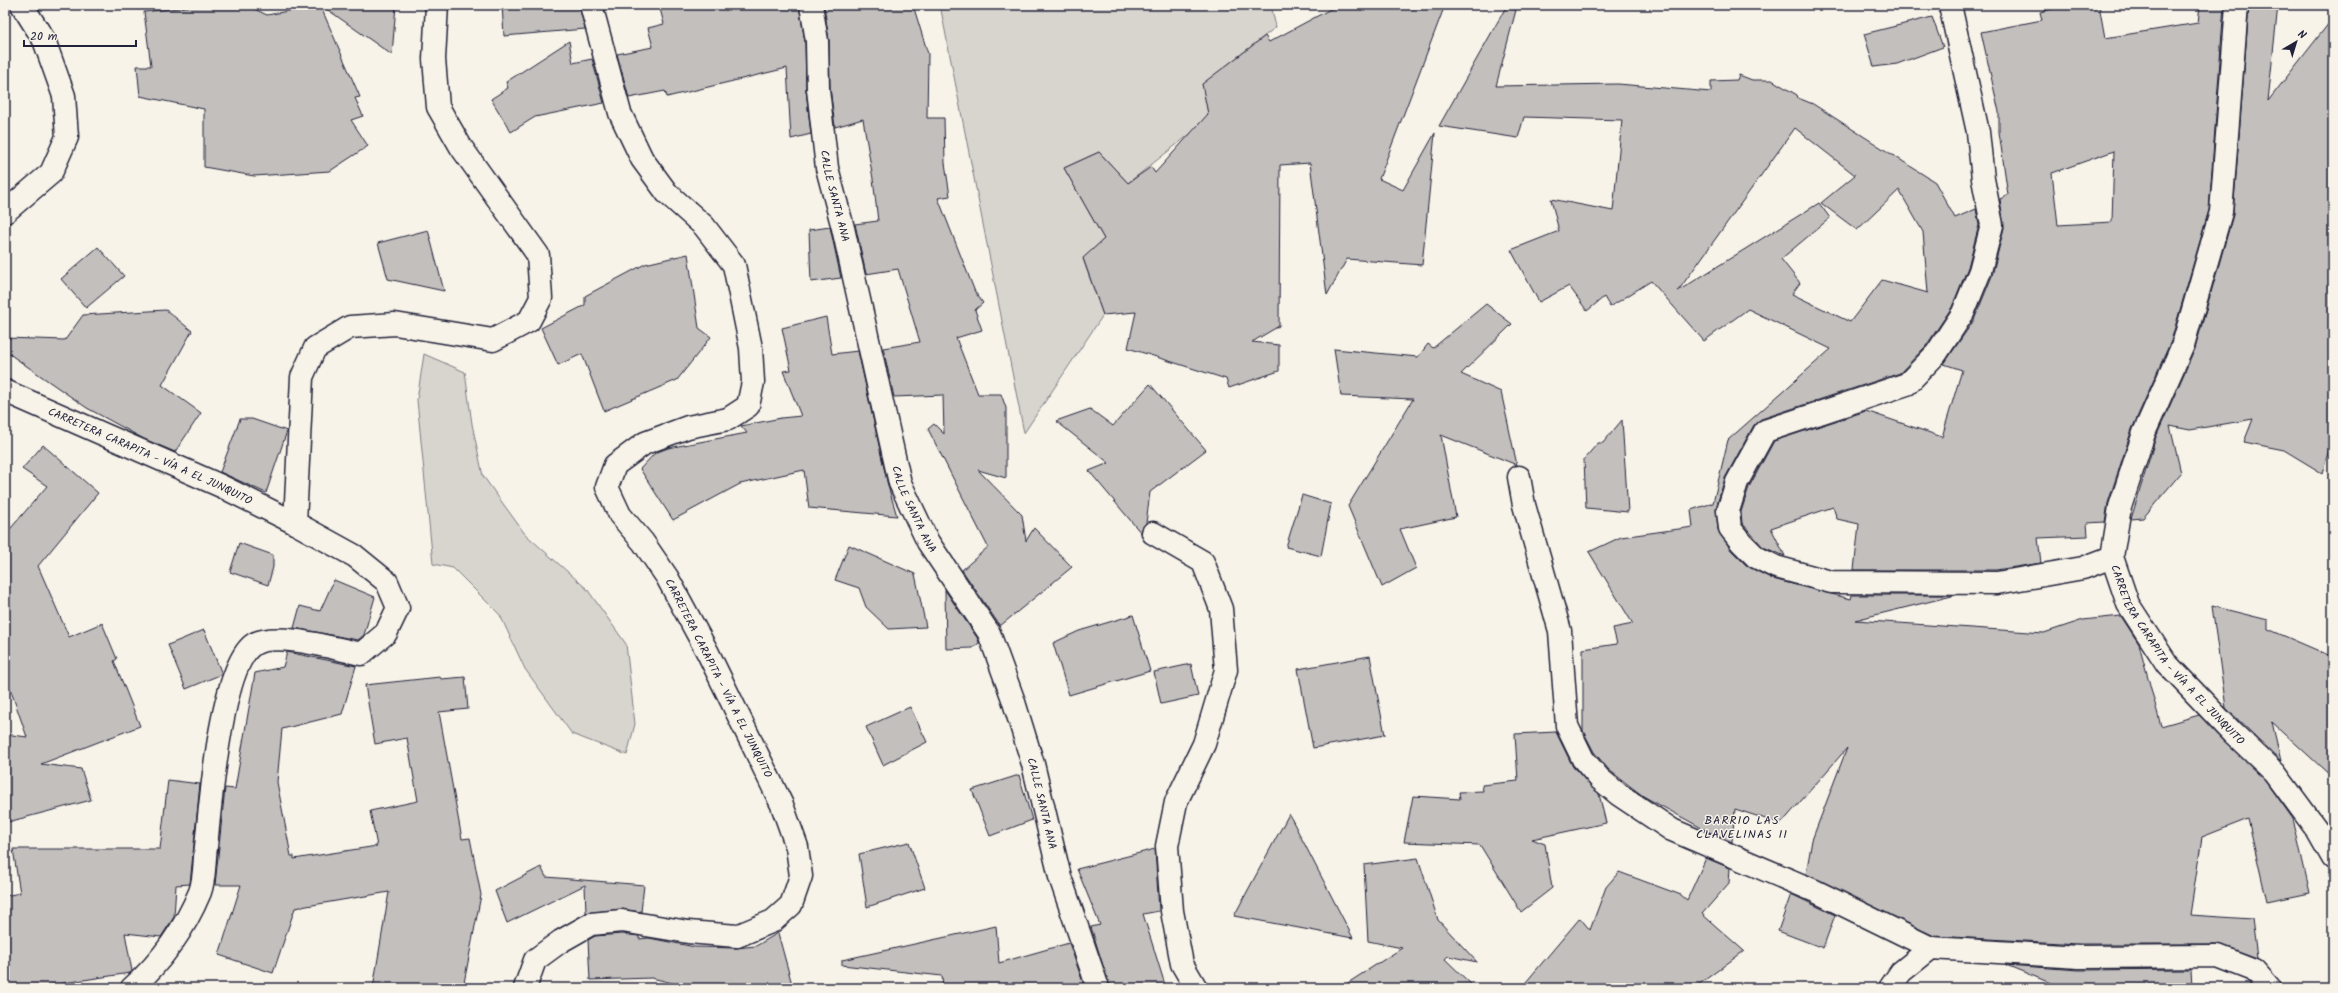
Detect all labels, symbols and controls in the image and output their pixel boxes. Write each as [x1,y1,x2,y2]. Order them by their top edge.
scale bar [24,22,136,48]
north arrow [2276,22,2316,62]
text: N [2293,26,2310,44]
text: 20 m [30,27,58,46]
street label: CALLE SANTA ANA [815,149,854,244]
street label: CARRETERA CARAPITA - VÍA A EL JUNQUITO [45,403,255,510]
street label: CALLE SANTA ANA [886,464,941,557]
street label: CARRETERA CARAPITA - VÍA A EL JUNQUITO [2105,562,2249,750]
street label: CARRETERA CARAPITA - VÍA A EL JUNQUITO [660,576,777,782]
street label: CALLE SANTA ANA [1022,755,1061,852]
district label: BARRIO LAS CLAVELINAS II [1696,811,1788,844]

